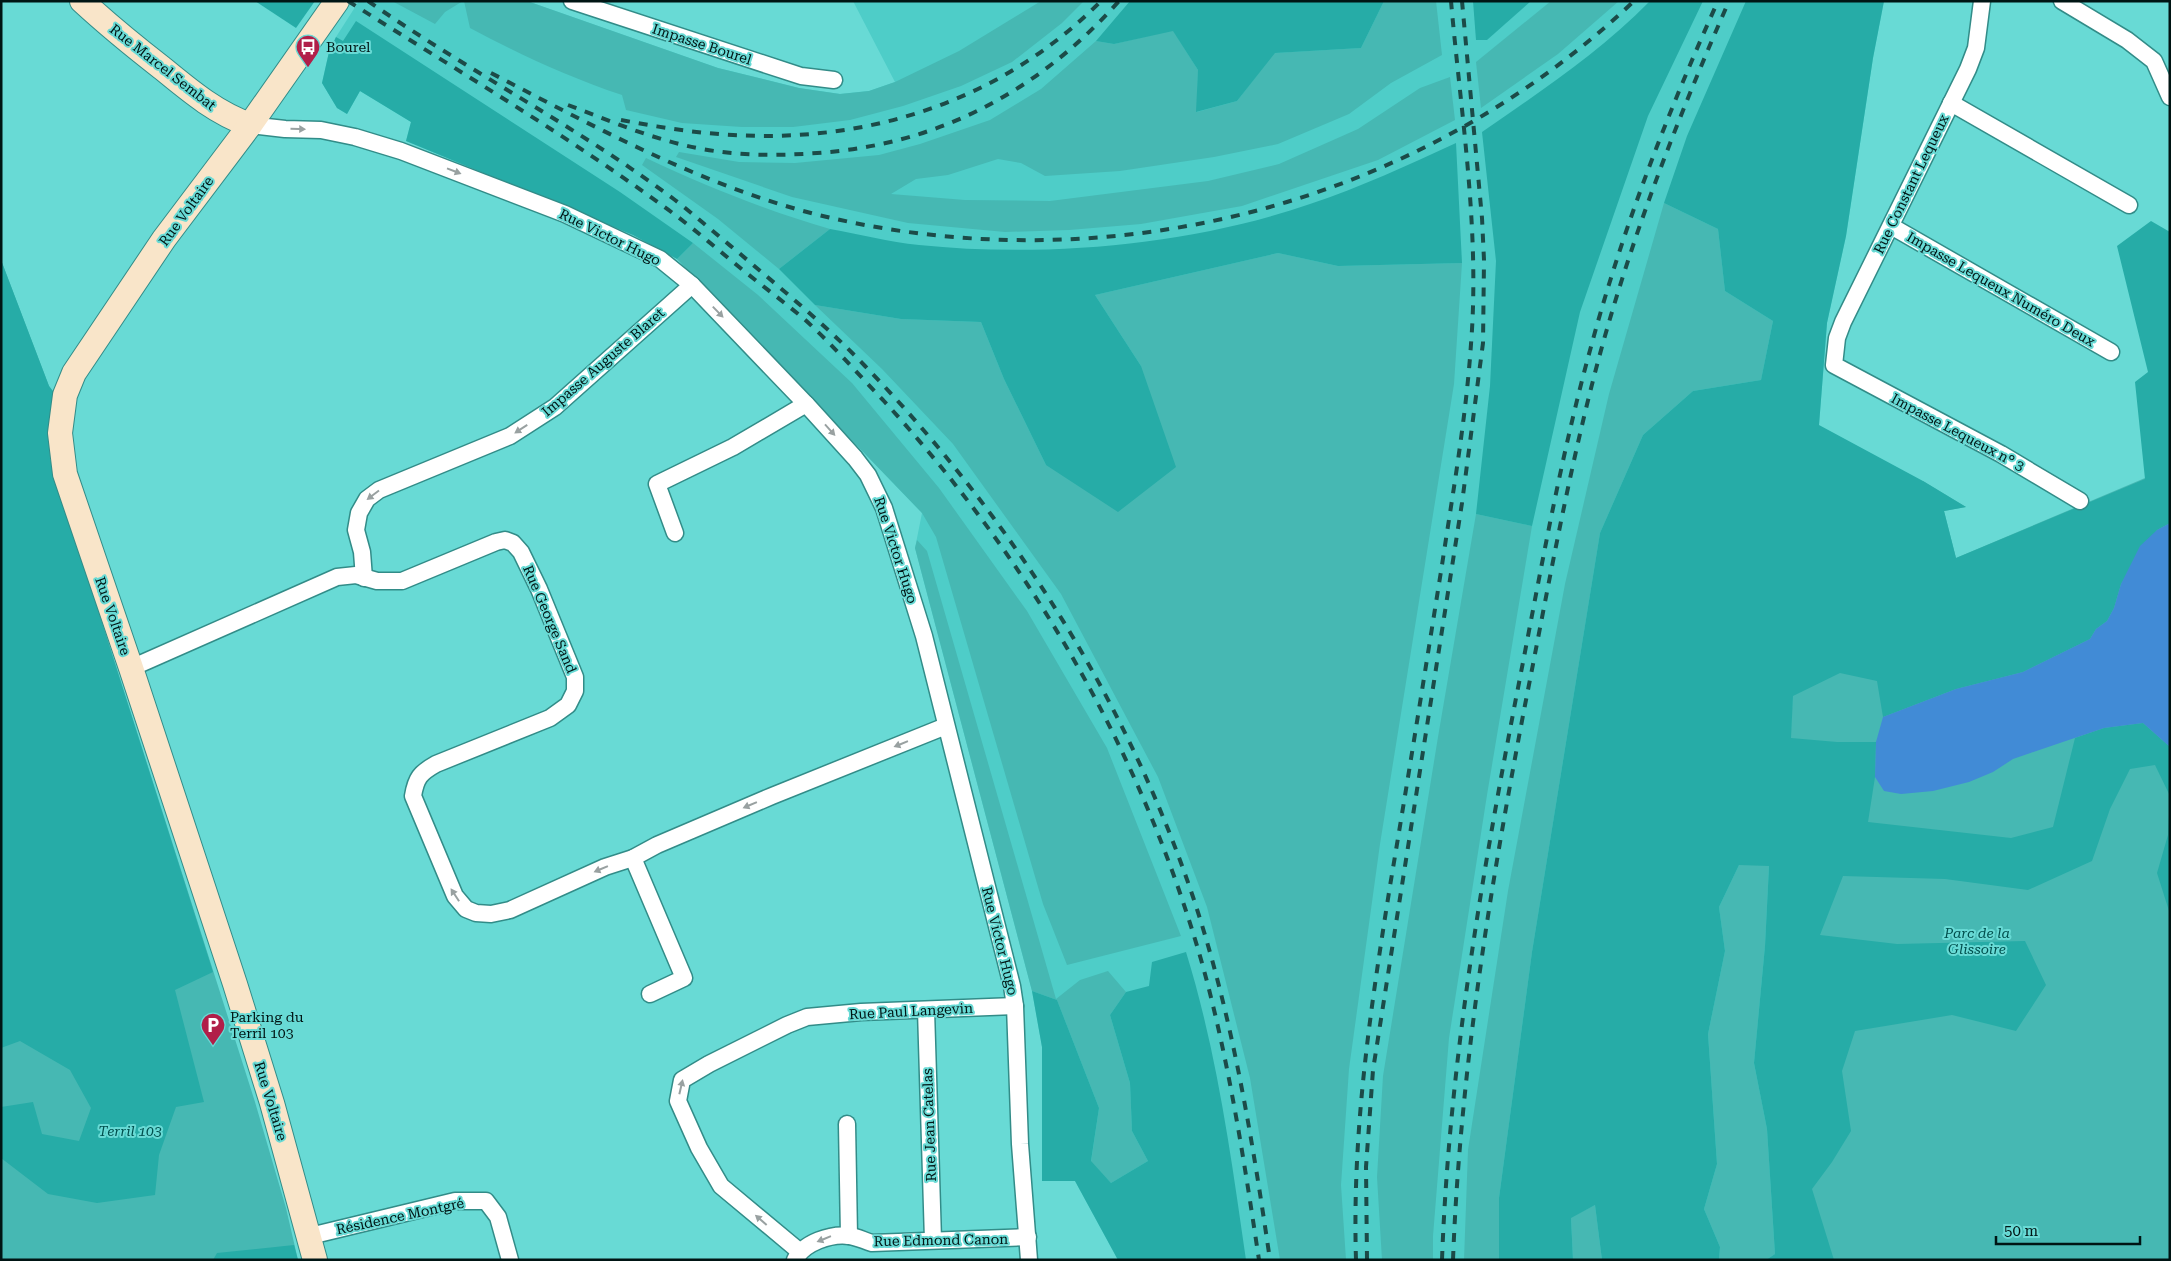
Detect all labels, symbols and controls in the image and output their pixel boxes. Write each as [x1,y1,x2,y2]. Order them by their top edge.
street label: Impasse Bourel [650,20,754,68]
street label: Rue Marcel Sembat [107,21,219,113]
bus stop icon: Bourel [295,34,321,68]
place label: Bourel [326,39,371,55]
street label: Rue Constant Lequeux [1870,112,1952,256]
one-way arrow [290,125,306,133]
one-way arrow [447,168,461,176]
street label: Rue Voltaire [155,173,217,249]
street label: Rue Victor Hugo [557,205,663,269]
street label: Impasse Lequeux Numéro Deux [1904,228,2098,350]
street label: Impasse Auguste Blaret [539,305,667,419]
one-way arrow [711,306,723,318]
street label: Impasse Lequeux n° 3 [1889,390,2027,474]
one-way arrow [824,423,835,436]
one-way arrow [514,424,527,434]
one-way arrow [366,490,380,500]
street label: Rue Victor Hugo [871,495,921,605]
street label: Rue George Sand [520,563,580,675]
street label: Rue Voltaire [92,575,134,658]
one-way arrow [893,740,908,748]
one-way arrow [743,802,757,810]
one-way arrow [594,865,608,873]
street label: Rue Victor Hugo [979,885,1021,997]
one-way arrow [451,888,460,902]
park label: Parc de la Glissoire [1943,925,2010,957]
street label: Rue Paul Langevin [848,1000,974,1022]
place label: Parking du Terril 103 [230,1009,304,1041]
parking icon: Parking du Terril 103 [200,1012,226,1046]
street label: Rue Voltaire [251,1060,291,1143]
street label: Rue Jean Catelas [919,1068,939,1182]
one-way arrow [677,1080,685,1095]
park label: Terril 103 [98,1123,162,1139]
street label: Résidence Montgré [335,1195,466,1237]
scale bar [1996,1214,2140,1246]
one-way arrow [755,1215,768,1226]
text: 50 m [2004,1222,2039,1240]
street label: Rue Edmond Canon [874,1231,1008,1249]
one-way arrow [817,1236,831,1244]

